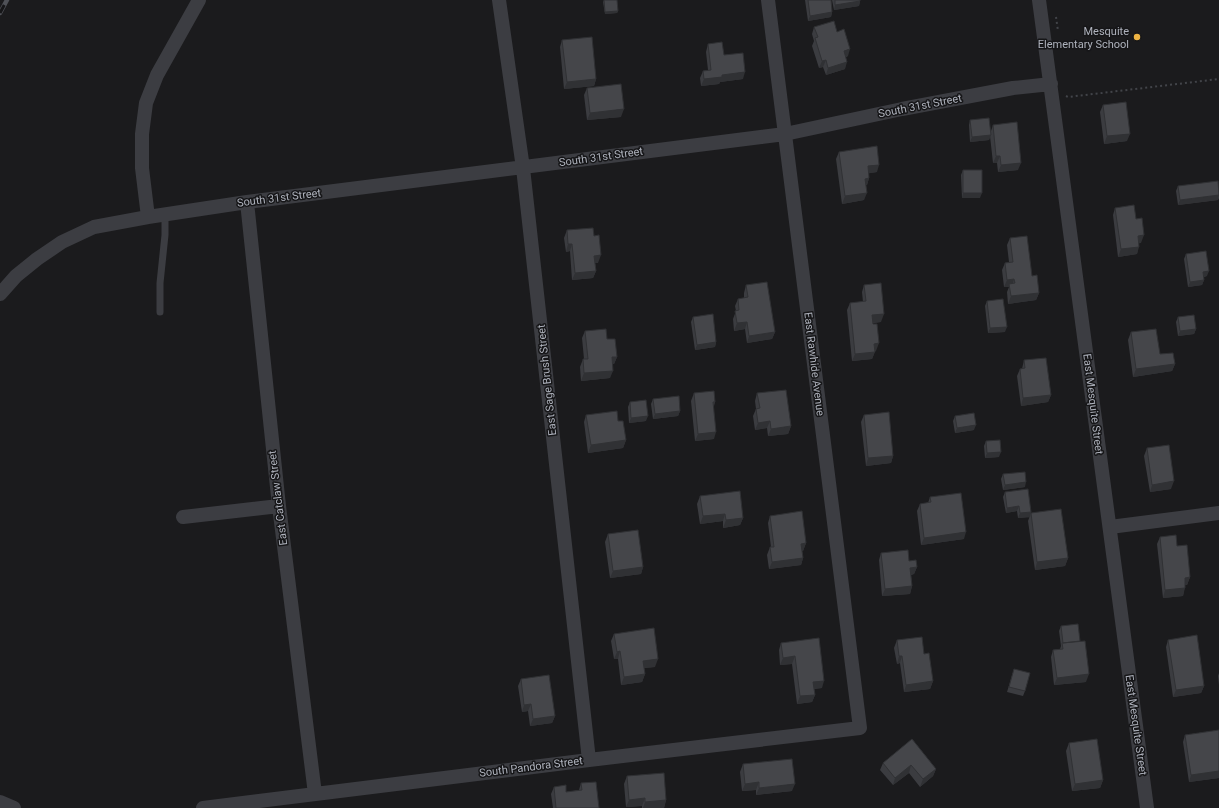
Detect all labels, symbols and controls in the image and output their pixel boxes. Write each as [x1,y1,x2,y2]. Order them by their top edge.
place label: Mesquite Elementary School [1038,25,1129,51]
marker: Mesquite Elementary School [1132,32,1142,42]
street label: South 31st Street [877,91,963,120]
street label: South 31st Street [558,145,644,169]
street label: South 31st Street [236,186,322,210]
street label: East Rawhide Avenue [801,311,827,417]
street label: East Sage Brush Street [535,323,559,436]
street label: East Mesquite Street [1080,353,1106,456]
street label: East Catclaw Street [266,449,290,546]
street label: East Mesquite Street [1122,674,1150,777]
street label: South Pandora Street [479,754,584,780]

